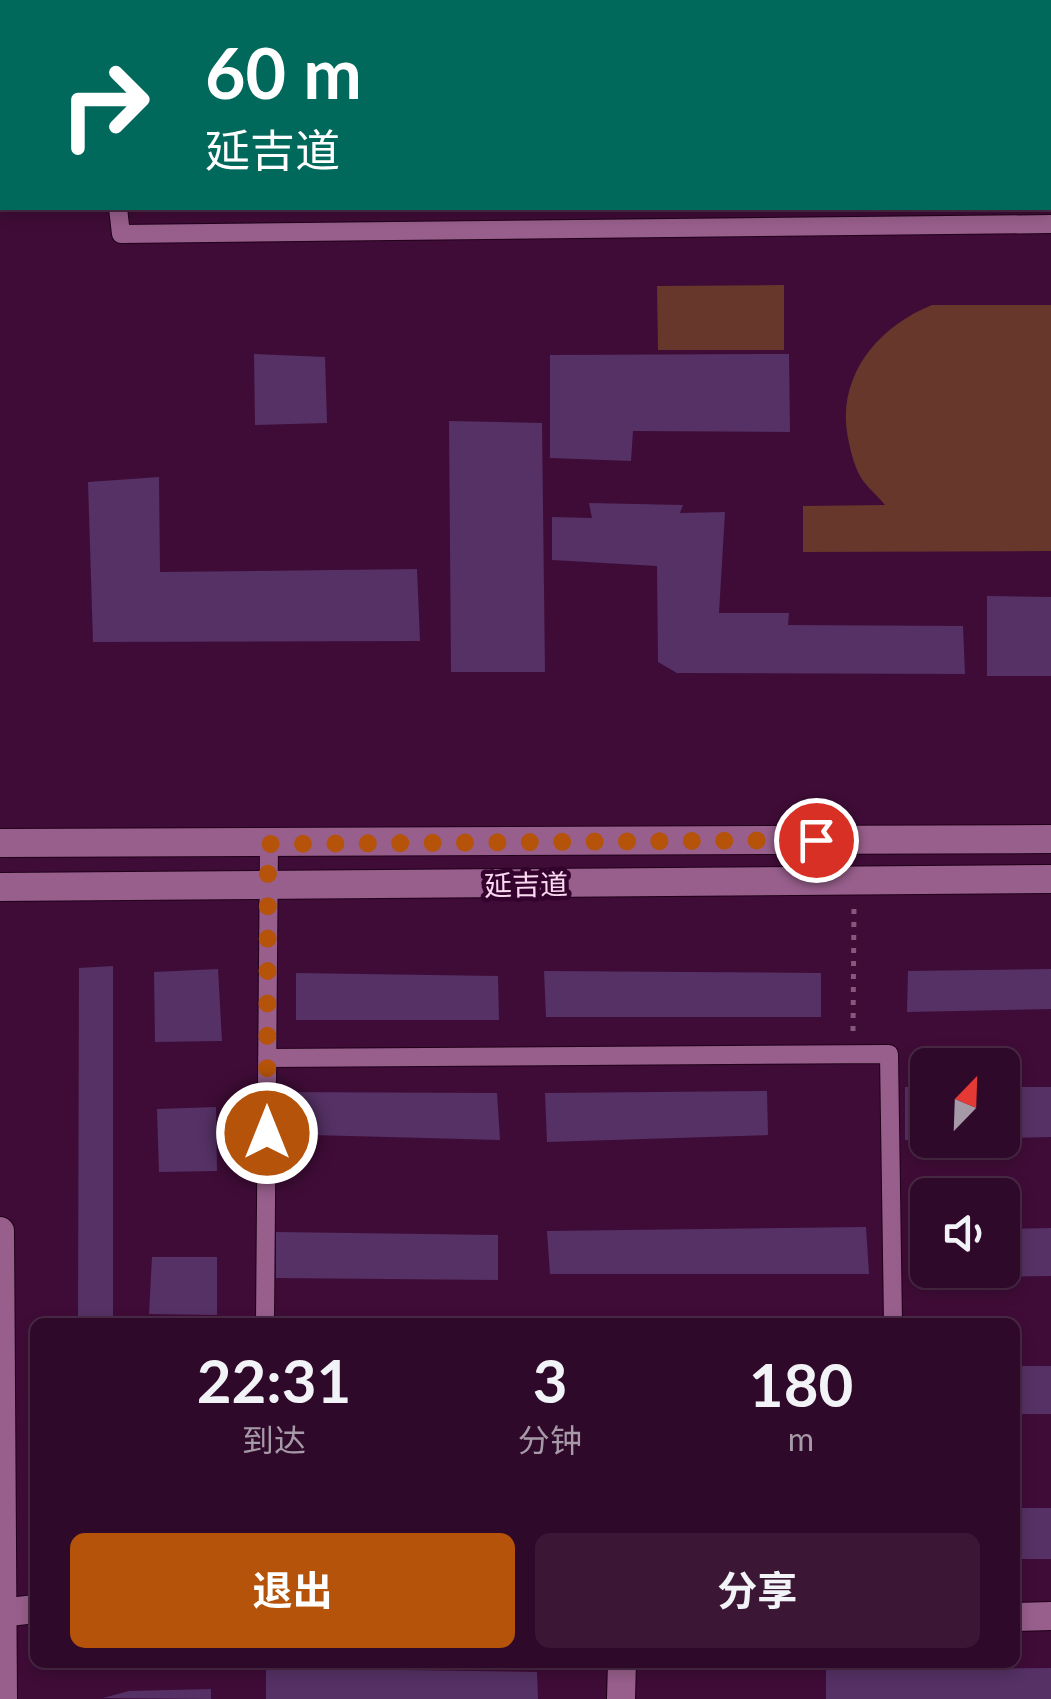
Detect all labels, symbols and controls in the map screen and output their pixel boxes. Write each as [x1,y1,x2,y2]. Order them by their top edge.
text: 60 m [205,30,362,114]
icon: right [40,40,170,170]
text: 延吉道 [205,123,340,177]
pin [774,798,859,883]
icon: arrive [789,813,844,868]
street label: 延吉道 [484,866,568,902]
north arrow [910,1048,1020,1158]
map controls [910,1048,1020,1288]
position arrow [215,1081,319,1185]
button: sound [910,1178,1020,1288]
text: 22:31 [197,1344,351,1416]
text: 3 [533,1344,568,1416]
text: 180 [749,1348,853,1420]
text: m [788,1419,814,1458]
text: 到达 [242,1420,306,1459]
text: 分钟 [518,1420,582,1459]
button: 退出 [70,1533,515,1648]
button: 分享 [535,1533,980,1648]

